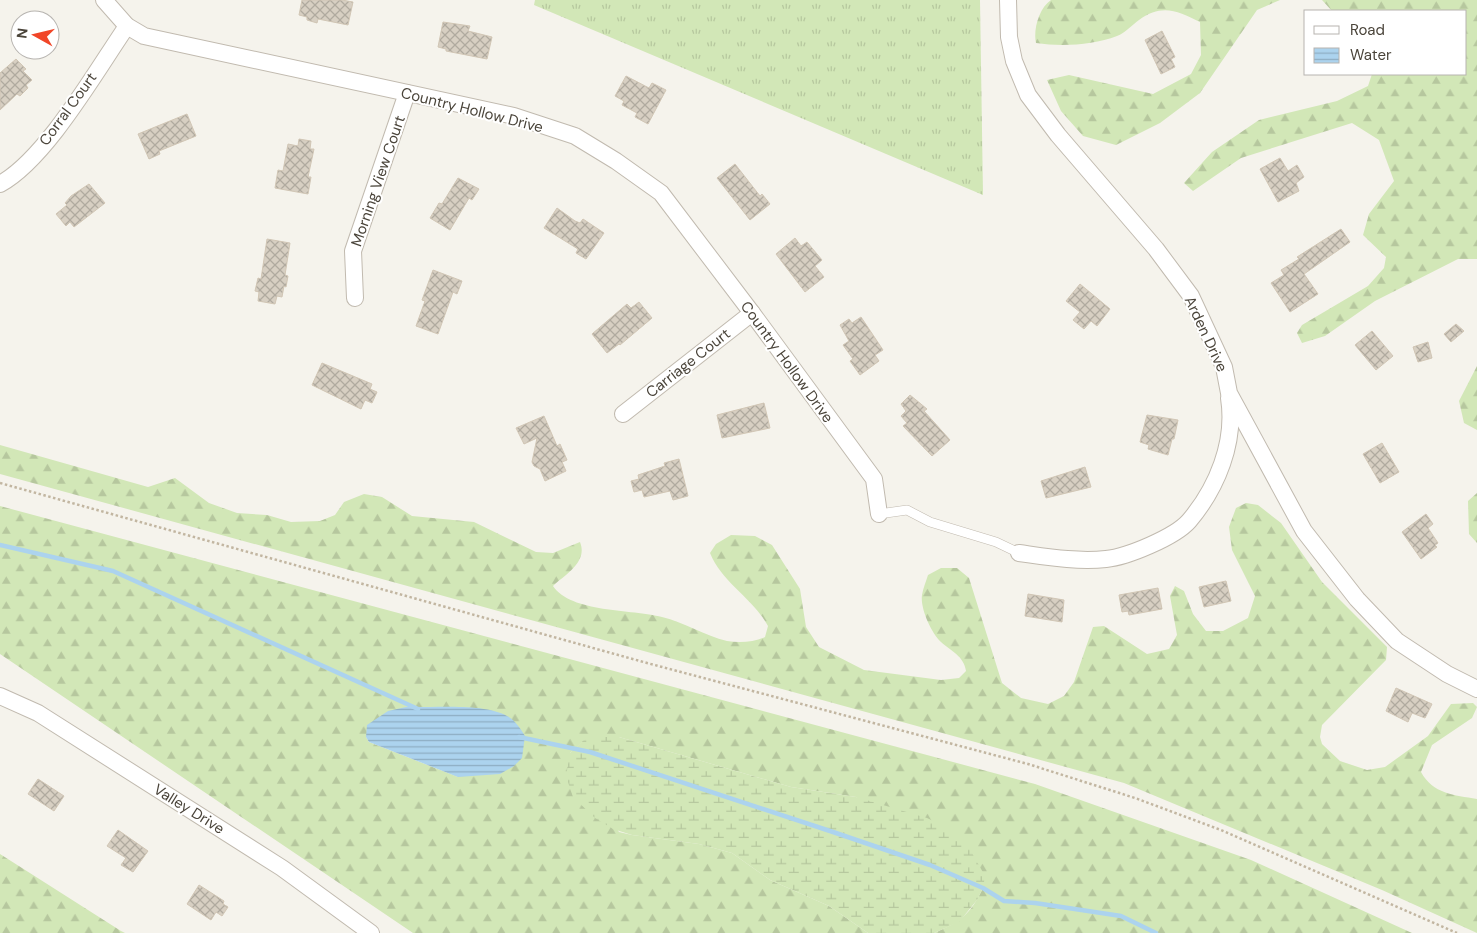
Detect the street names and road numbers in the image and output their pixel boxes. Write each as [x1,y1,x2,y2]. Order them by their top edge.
street label: Corral Court [35,68,101,150]
street label: Country Hollow Drive [399,83,545,137]
street label: Morning View Court [346,113,410,249]
street label: Arden Drive [1180,293,1232,375]
street label: Country Hollow Drive [736,297,838,427]
street label: Carriage Court [642,324,734,402]
street label: Valley Drive [150,779,228,839]

